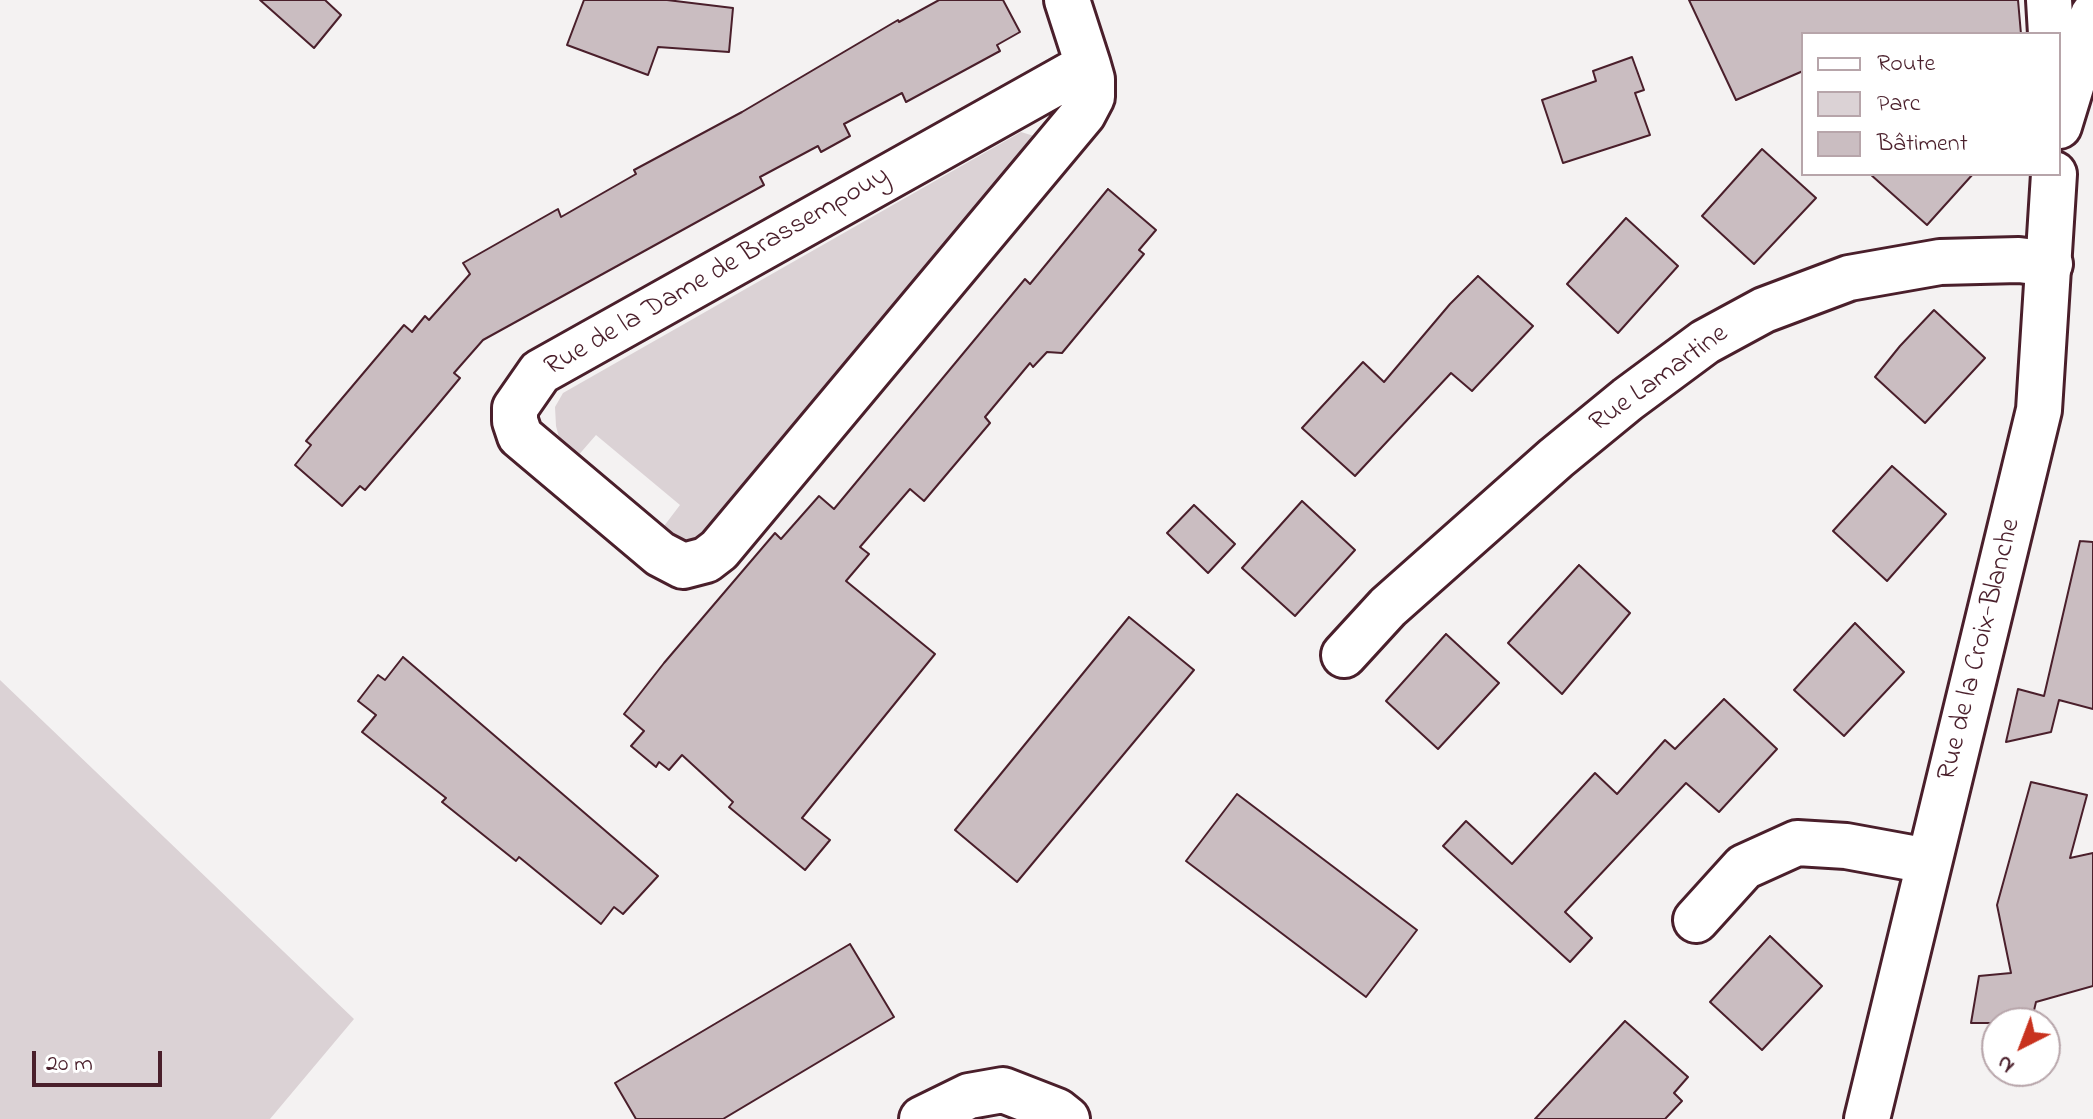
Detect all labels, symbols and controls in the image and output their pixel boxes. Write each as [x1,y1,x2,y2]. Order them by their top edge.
legend [1801,32,2061,176]
text: Route [1877,47,1935,82]
text: Parc [1877,87,1921,122]
text: Bâtiment [1877,127,1968,162]
street label: Rue de la Dame de Brassempouy [540,160,896,386]
street label: Rue Lamartine [1584,319,1736,441]
street label: Rue de la Croix-Blanche [1932,516,2030,784]
north arrow [1981,1007,2061,1087]
scale bar [36,1035,166,1085]
text: N [1990,1046,2023,1080]
text: 20 m [46,1047,93,1082]

